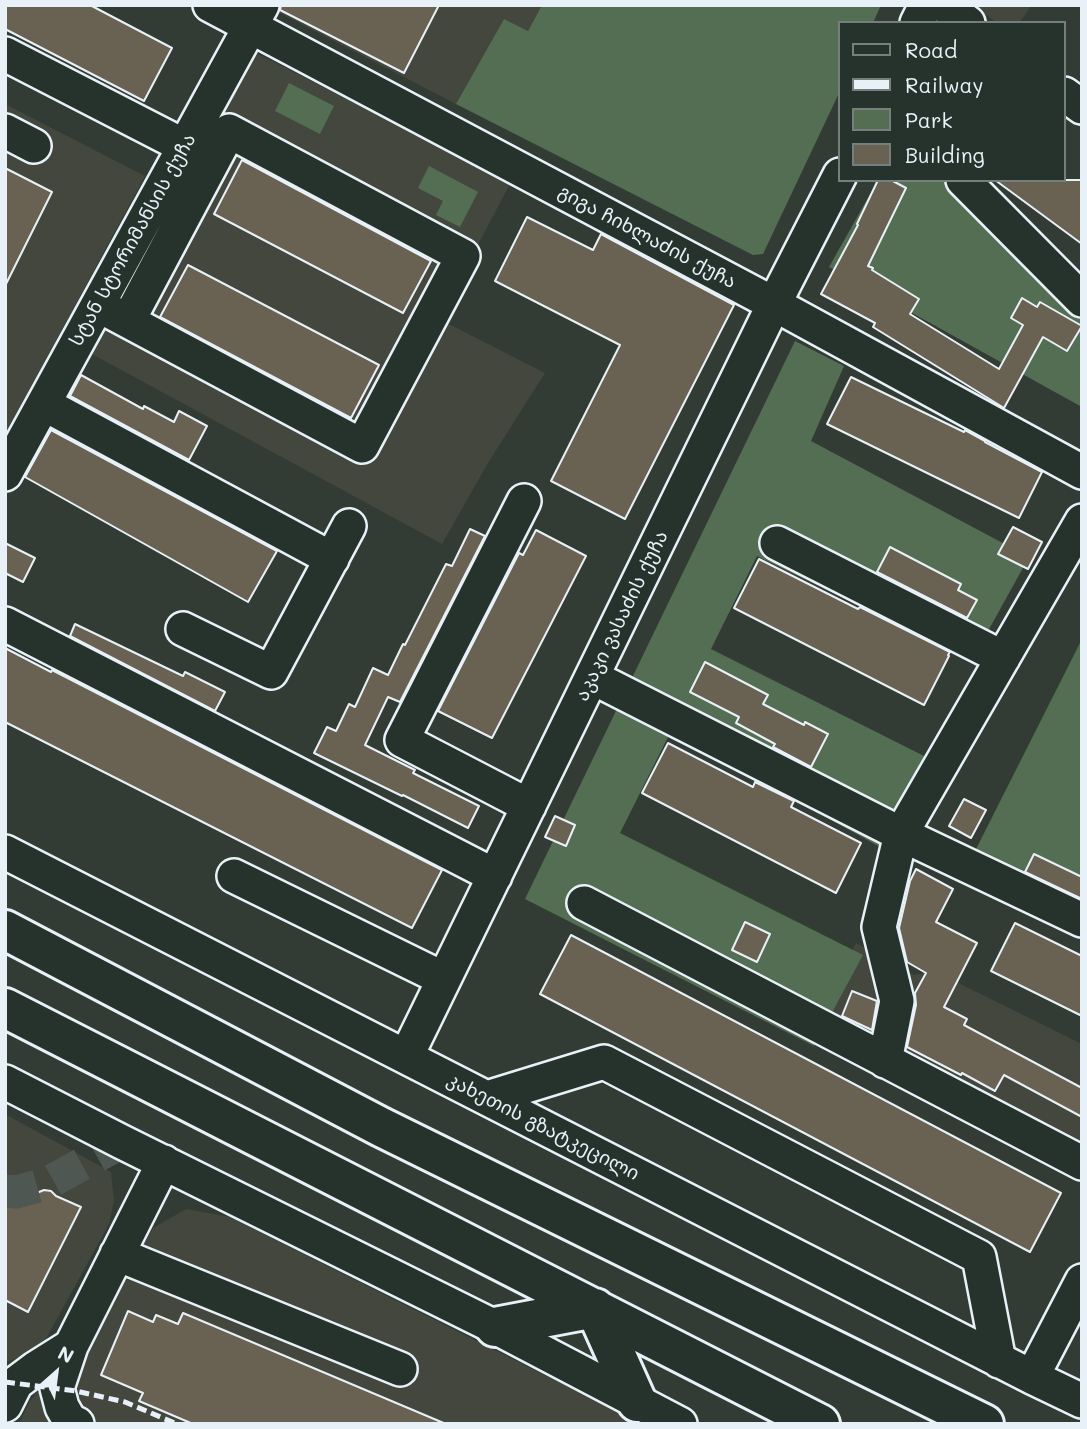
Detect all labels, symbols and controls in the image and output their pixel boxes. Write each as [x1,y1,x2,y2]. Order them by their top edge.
legend [838,21,1066,182]
text: Road [905,36,957,63]
text: Railway [905,71,984,98]
text: Park [905,106,953,133]
street label: სტან სტორიმანსის ქუჩა [65,130,201,350]
text: Building [905,141,985,168]
street label: გიგა ჩიხლაძის ქუჩა [554,180,740,294]
street label: აკაკი ვასაძის ქუჩა [571,527,673,705]
street label: კახეთის გზატკეცილი [443,1068,643,1186]
north arrow [21,1338,91,1408]
text: N [54,1340,78,1368]

